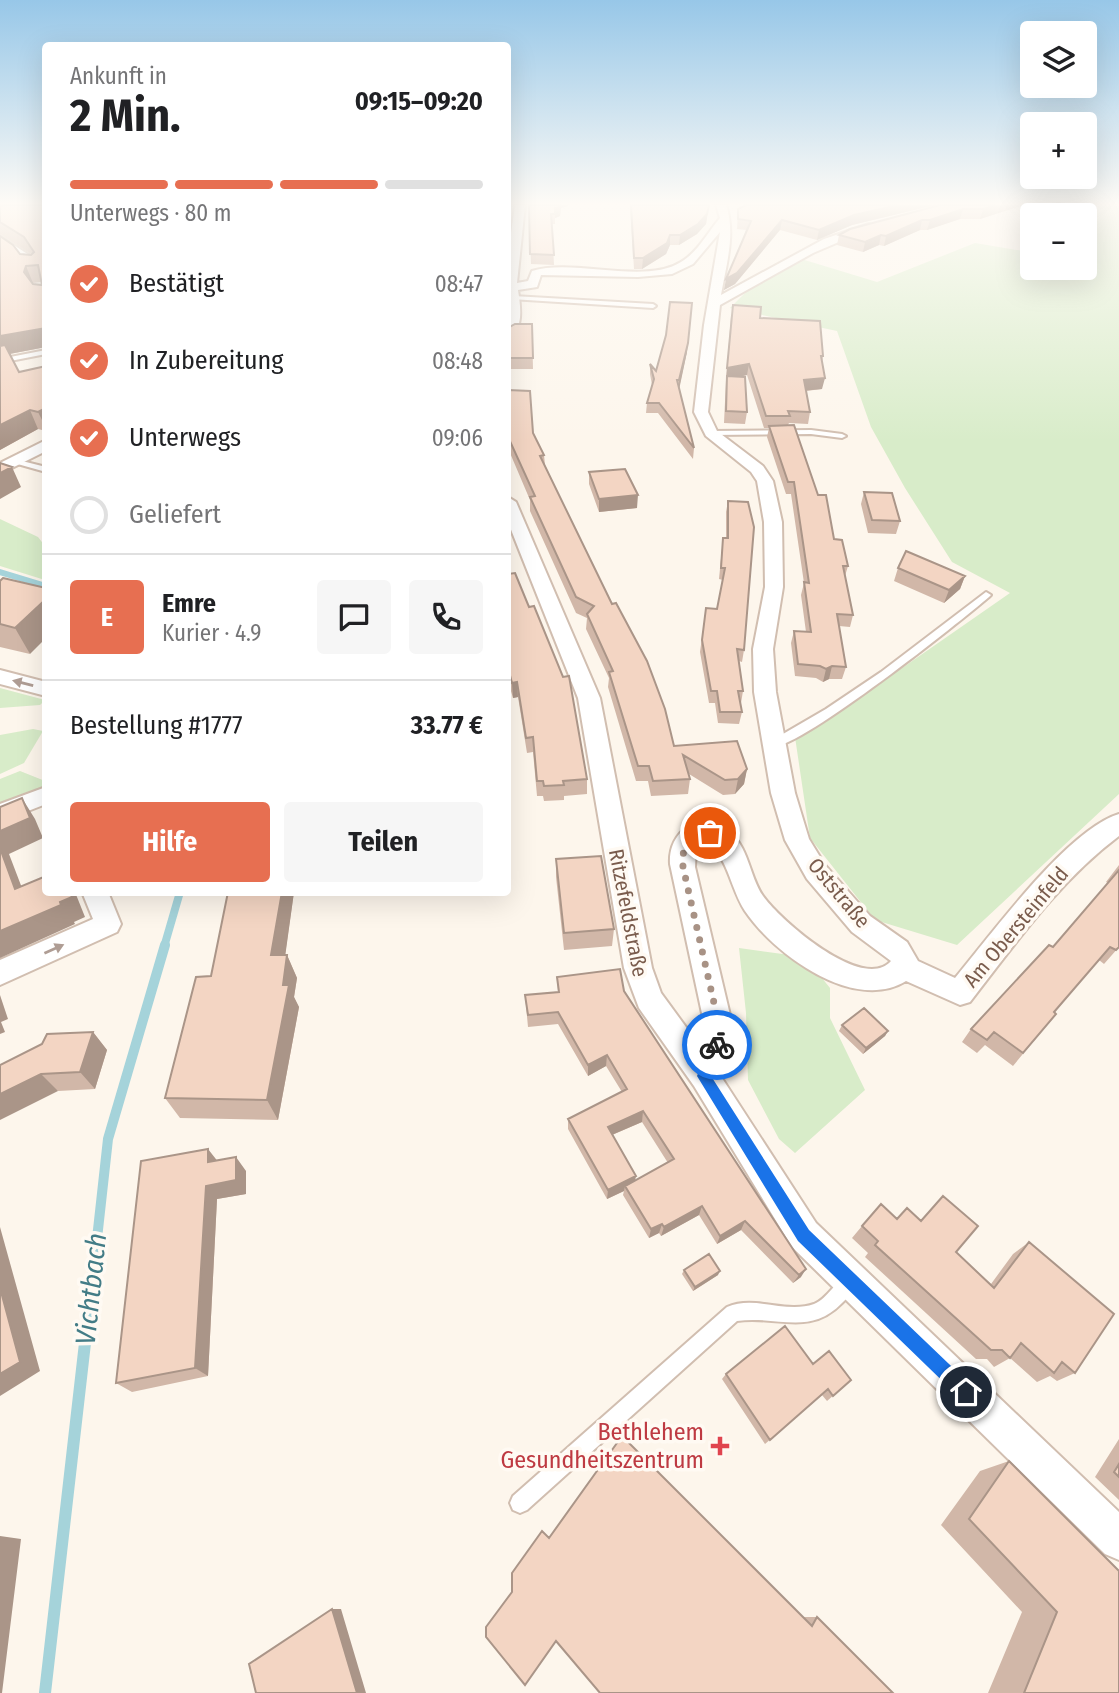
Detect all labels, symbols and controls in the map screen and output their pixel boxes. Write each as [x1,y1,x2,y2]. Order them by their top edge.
map controls [1020,21,1097,280]
button: layers [1020,21,1097,98]
text: Ankunft in [70,62,167,90]
text: 09:15–09:20 [355,86,483,117]
text: 2 Min. [70,88,181,143]
button: + [1020,112,1097,189]
text: Unterwegs · 80 m [70,199,231,227]
button: − [1020,203,1097,280]
icon: check [70,265,108,303]
text: Bestätigt [129,268,224,299]
text: 08:47 [435,270,483,298]
icon: check [70,342,108,380]
text: In Zubereitung [129,345,283,376]
text: 08:48 [432,347,483,375]
icon: check [70,419,108,457]
text: Unterwegs [129,422,241,453]
text: 09:06 [432,424,483,452]
text: Geliefert [129,499,221,530]
button: chat [317,580,391,654]
button: phone [409,580,483,654]
text: Emre [162,588,216,619]
text: E [101,602,113,633]
text: Kurier · 4.9 [162,619,262,647]
one-way arrow [12,677,34,688]
text: Bestellung #1777 [70,710,243,741]
text: 33.77 € [411,710,483,741]
button: Hilfe [70,802,270,882]
button: Teilen [284,802,483,882]
pin [680,803,740,863]
icon: bag [691,814,729,852]
street label: Ritzefeldstraße [603,847,653,979]
street label: Oststraße [802,853,876,933]
street label: Am Obersteinfeld [958,861,1074,993]
one-way arrow [44,943,64,955]
courier [682,1010,752,1080]
icon: bike [698,1026,736,1064]
water label: Vichtbach [69,1231,113,1347]
pin [936,1362,996,1422]
icon: home [947,1373,985,1411]
place label: Bethlehem Gesundheitszentrum [500,1418,704,1474]
marker: Bethlehem Gesundheitszentrum [710,1436,730,1456]

